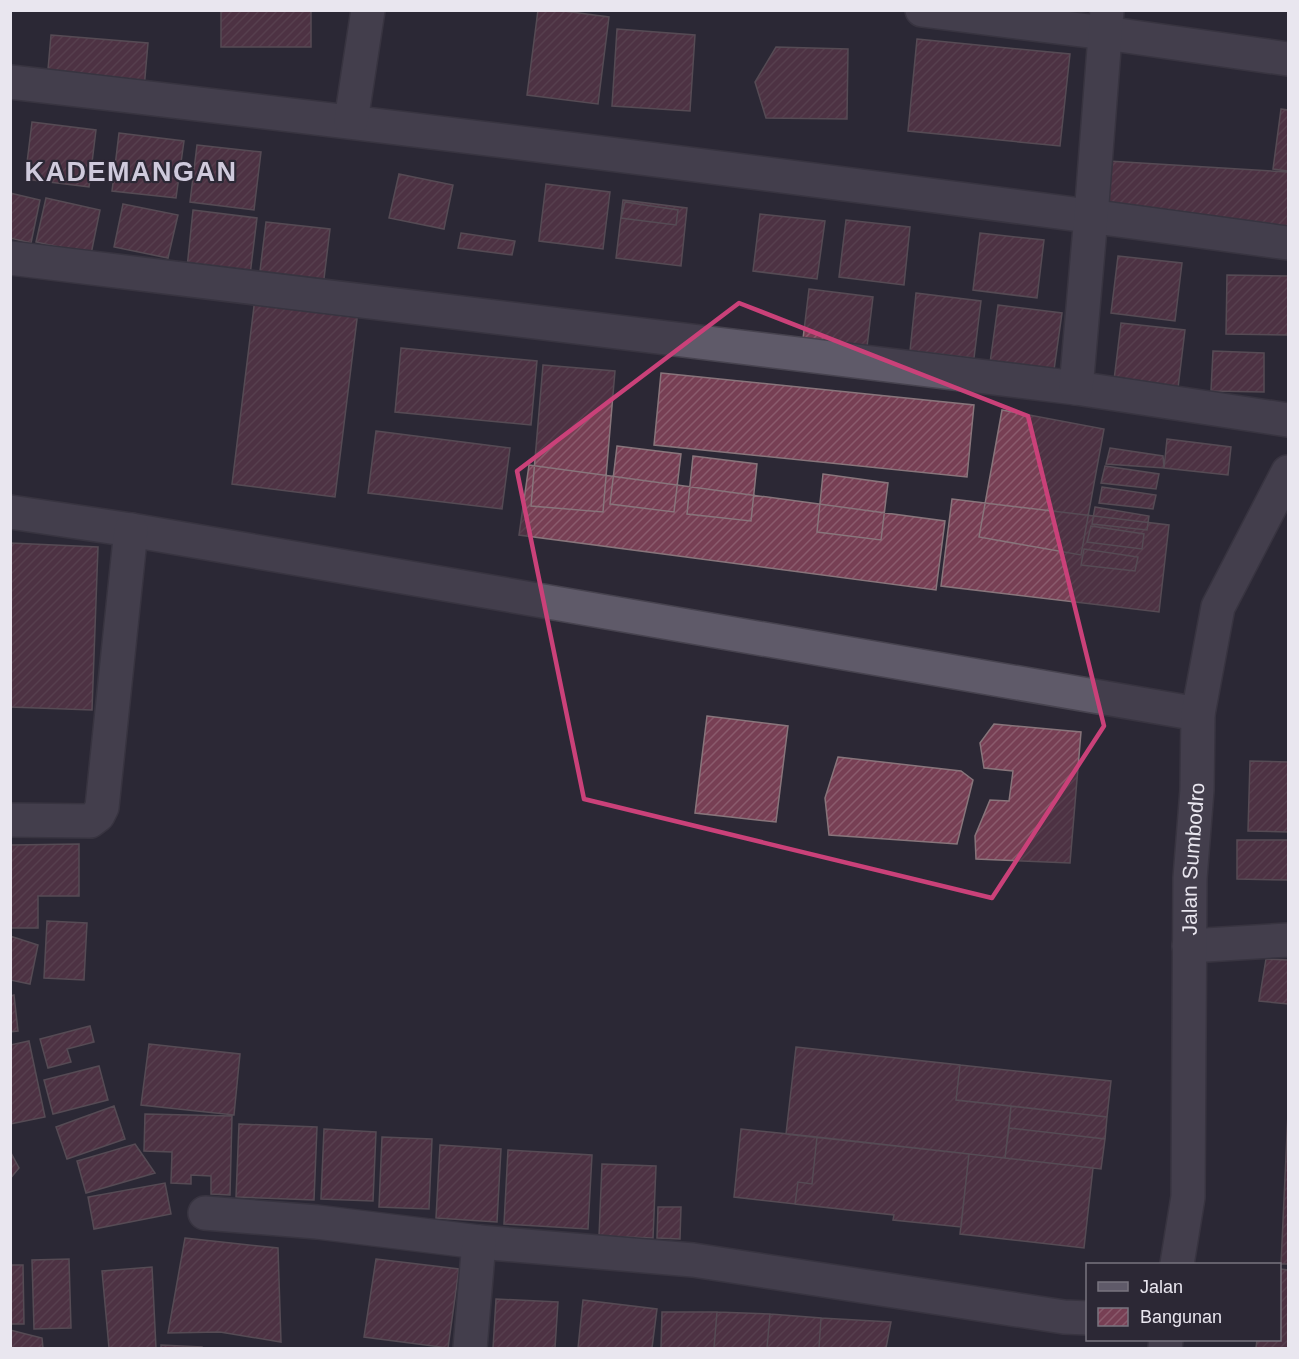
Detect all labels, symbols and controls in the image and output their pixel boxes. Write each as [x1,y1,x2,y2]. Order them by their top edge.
district label: KADEMANGAN [25,157,238,187]
street label: Jalan Sumbodro [1178,783,1208,935]
legend [1086,1263,1281,1341]
text: Jalan [1140,1277,1183,1297]
text: Bangunan [1140,1307,1222,1327]

